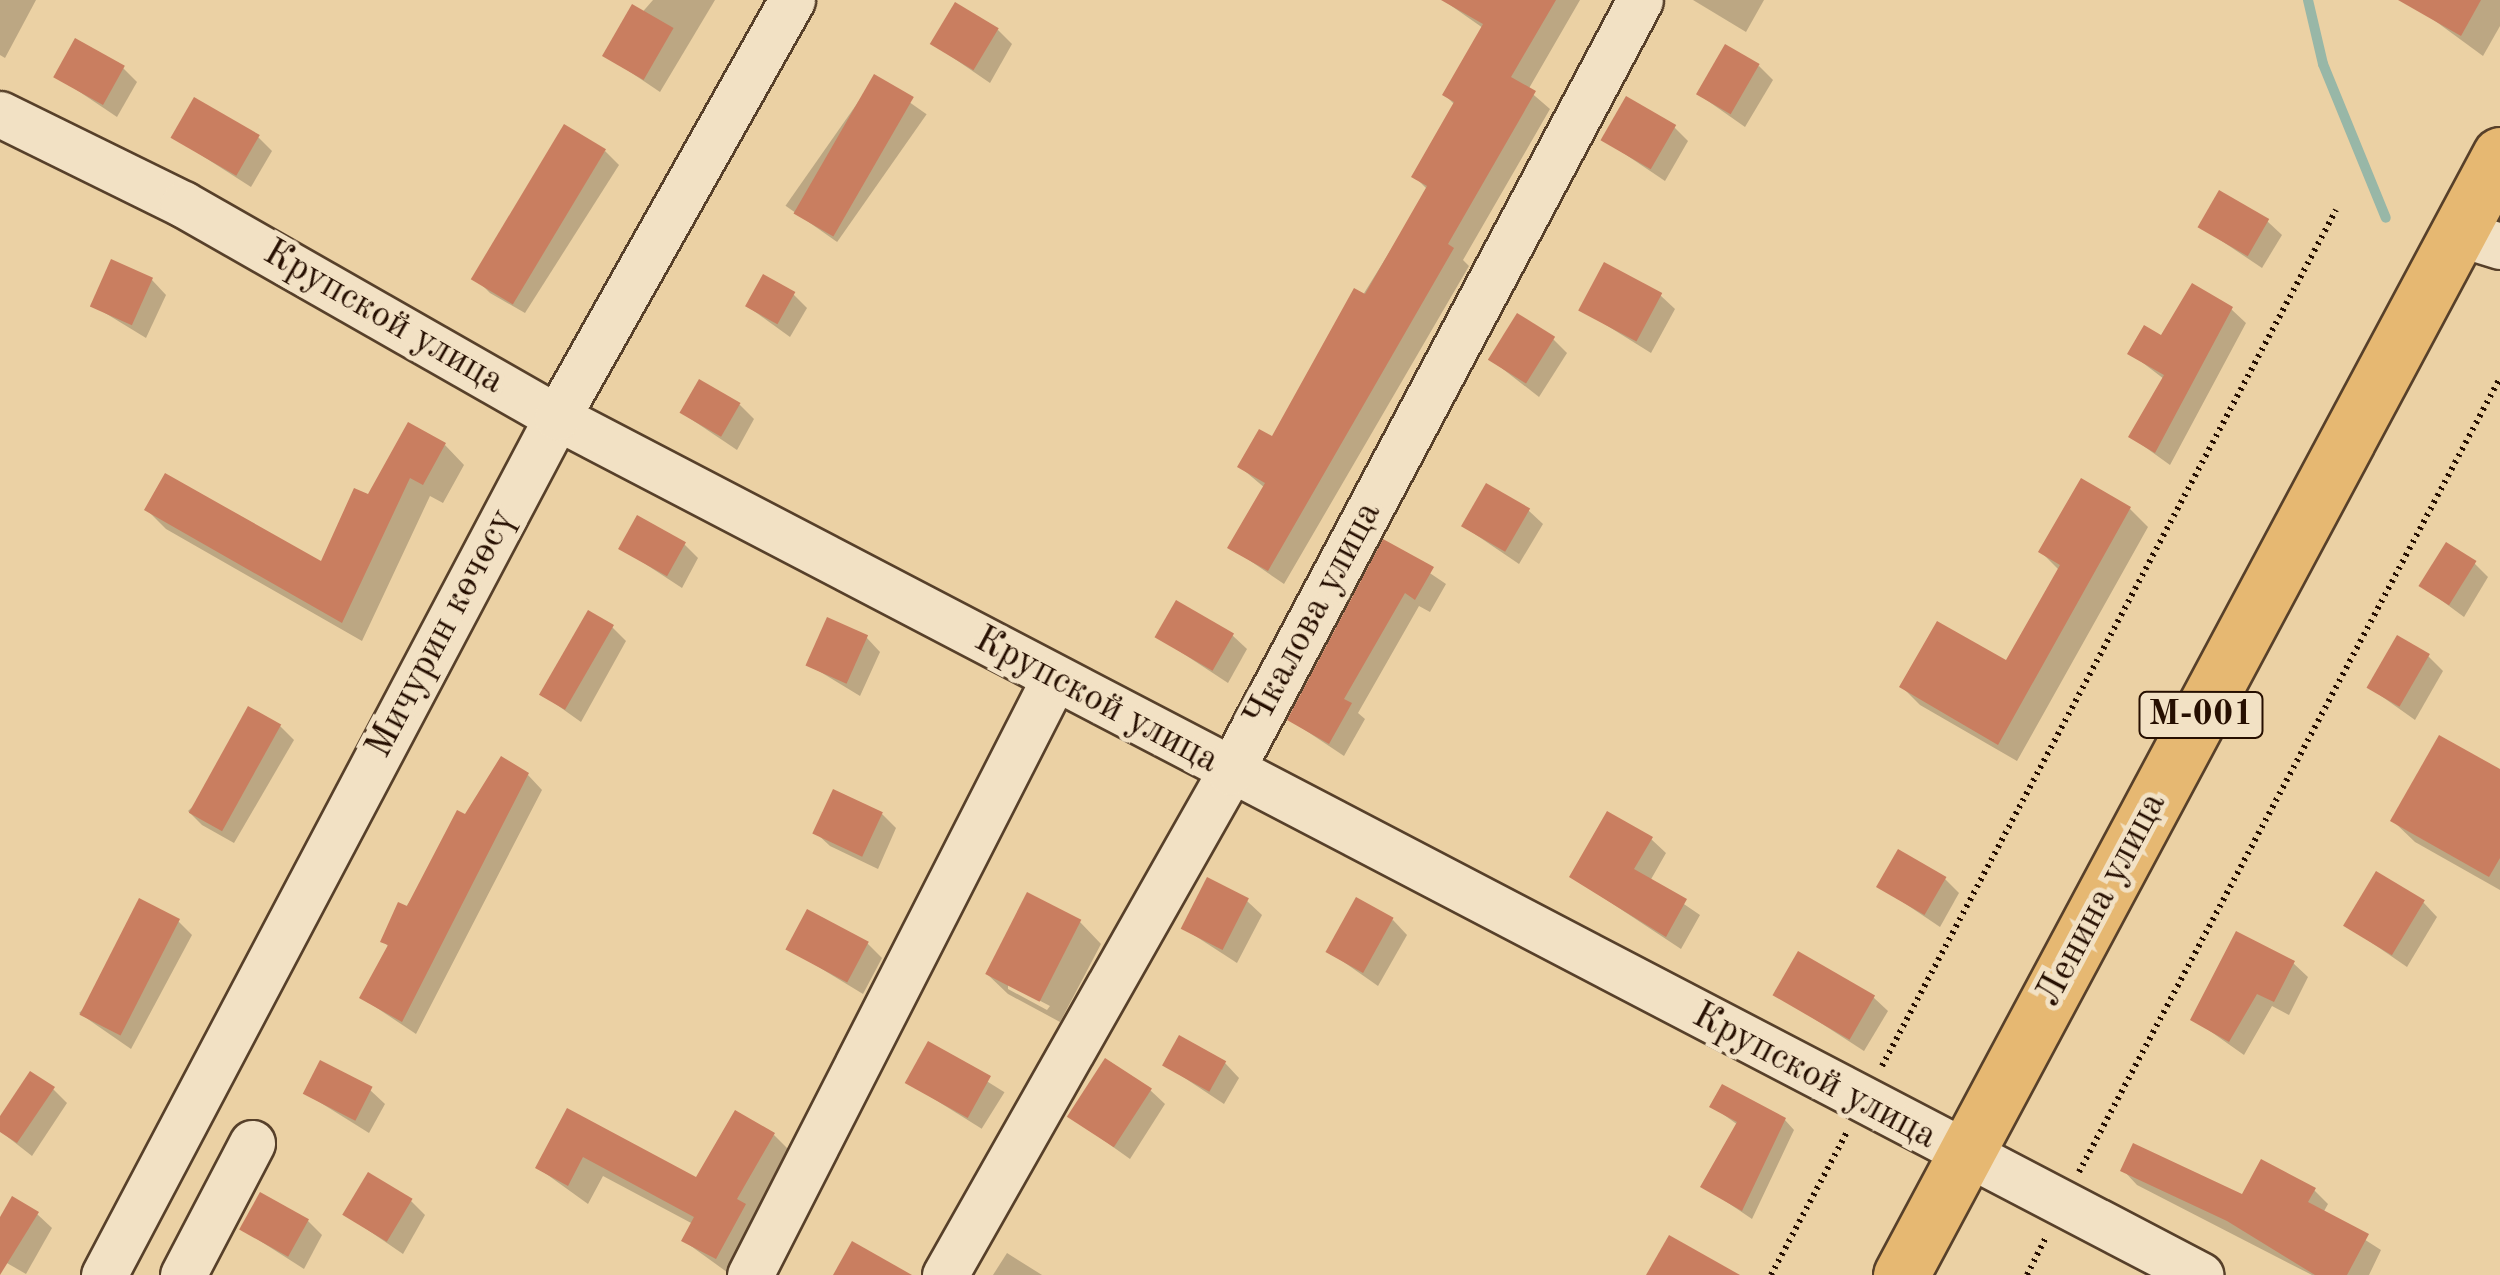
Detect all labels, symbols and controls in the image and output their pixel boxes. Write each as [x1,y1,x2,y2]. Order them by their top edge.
street label: Крупской улица [255,231,511,405]
street label: Чкалова улица [1236,495,1392,735]
street label: Мичурин көчөсү [357,502,527,766]
street label: Крупской улица [966,617,1226,785]
road number: М-001 [2138,685,2264,745]
street label: Ленина улица [2027,785,2177,1015]
street label: Крупской улица [1684,993,1944,1161]

